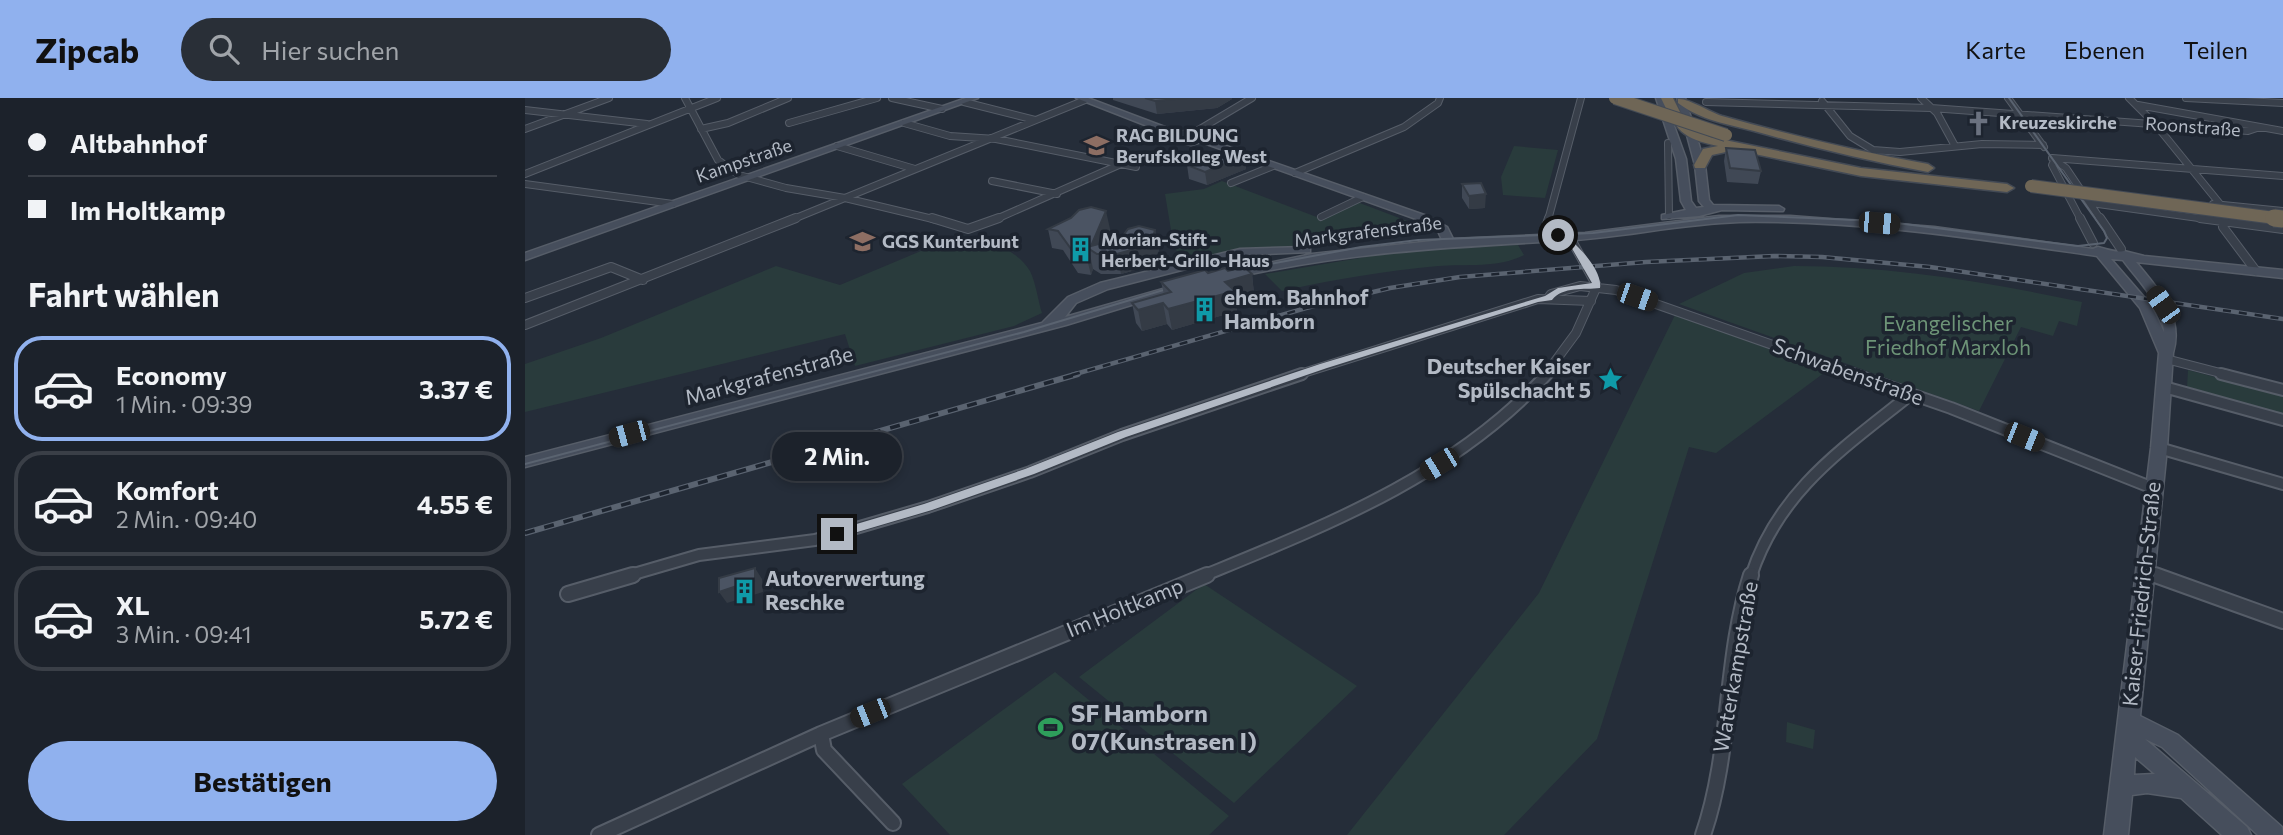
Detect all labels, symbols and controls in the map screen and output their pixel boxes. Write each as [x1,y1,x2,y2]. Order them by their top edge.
search box [181,18,671,81]
text: Zipcab [35,29,139,70]
icon: search [205,30,243,68]
text: Hier suchen [261,34,399,65]
text: Karte [1965,35,2026,64]
text: Ebenen [2064,35,2145,64]
text: Teilen [2183,35,2248,64]
church icon: Kreuzeskirche [1965,109,1993,137]
place label: Kreuzeskirche [1999,111,2117,133]
street label: Roonstraße [2145,112,2242,140]
place label: RAG BILDUNG Berufskolleg West [1116,124,1267,167]
text: Altbahnhof [70,127,207,158]
school or university icon: RAG BILDUNG Berufskolleg West [1082,132,1110,160]
street label: Kampstraße [693,133,795,187]
text: Im Holtkamp [70,194,226,225]
street label: Markgrafenstraße [1293,211,1443,251]
car [1858,211,1901,235]
route start [1542,219,1574,251]
school or university icon: GGS Kunterbunt [848,228,876,256]
place label: Morian-Stift - Herbert-Grillo-Haus [1101,228,1270,271]
place label: GGS Kunterbunt [882,230,1019,252]
building icon: Morian-Stift - Herbert-Grillo-Haus [1067,236,1095,264]
text: Fahrt wählen [28,274,220,314]
car [1614,280,1661,314]
car [2143,282,2184,328]
place label: ehem. Bahnhof Hamborn [1224,284,1369,333]
building icon: ehem. Bahnhof Hamborn [1190,296,1218,324]
park label: Evangelischer Friedhof Marxloh [1865,310,2031,359]
street label: Schwabenstraße [1770,332,1927,409]
street label: Markgrafenstraße [682,340,855,409]
place label: Deutscher Kaiser Spülschacht 5 [1427,353,1591,402]
icon: car [32,357,95,420]
text: Economy [116,359,227,390]
place icon: Deutscher Kaiser Spülschacht 5 [1597,365,1625,393]
text: 3.37 € [419,373,493,404]
text: 1 Min. · 09:39 [116,390,253,418]
car [606,418,653,450]
car [2001,419,2048,455]
callout: 2 Min. [772,432,902,482]
text: 2 Min. [804,442,870,470]
car [1416,444,1463,484]
icon: car [32,472,95,535]
text: Komfort [116,474,219,505]
street label: Kaiser-Friedrich-Straße [2116,480,2165,707]
text: 4.55 € [417,488,493,519]
text: 2 Min. · 09:40 [116,505,257,533]
route end [821,518,853,550]
place label: Autoverwertung Reschke [765,565,925,614]
street label: Im Holtkamp [1062,572,1186,641]
building icon: Autoverwertung Reschke [731,577,759,605]
street label: Waterkampstraße [1707,579,1762,754]
icon: car [32,587,95,650]
text: XL [116,589,150,620]
text: 5.72 € [419,603,493,634]
text: 3 Min. · 09:41 [116,620,252,648]
car [847,695,894,731]
place label: SF Hamborn 07(Kunstrasen I) [1071,698,1257,755]
sports icon: SF Hamborn 07(Kunstrasen I) [1037,714,1065,742]
button: Bestätigen [28,741,497,821]

